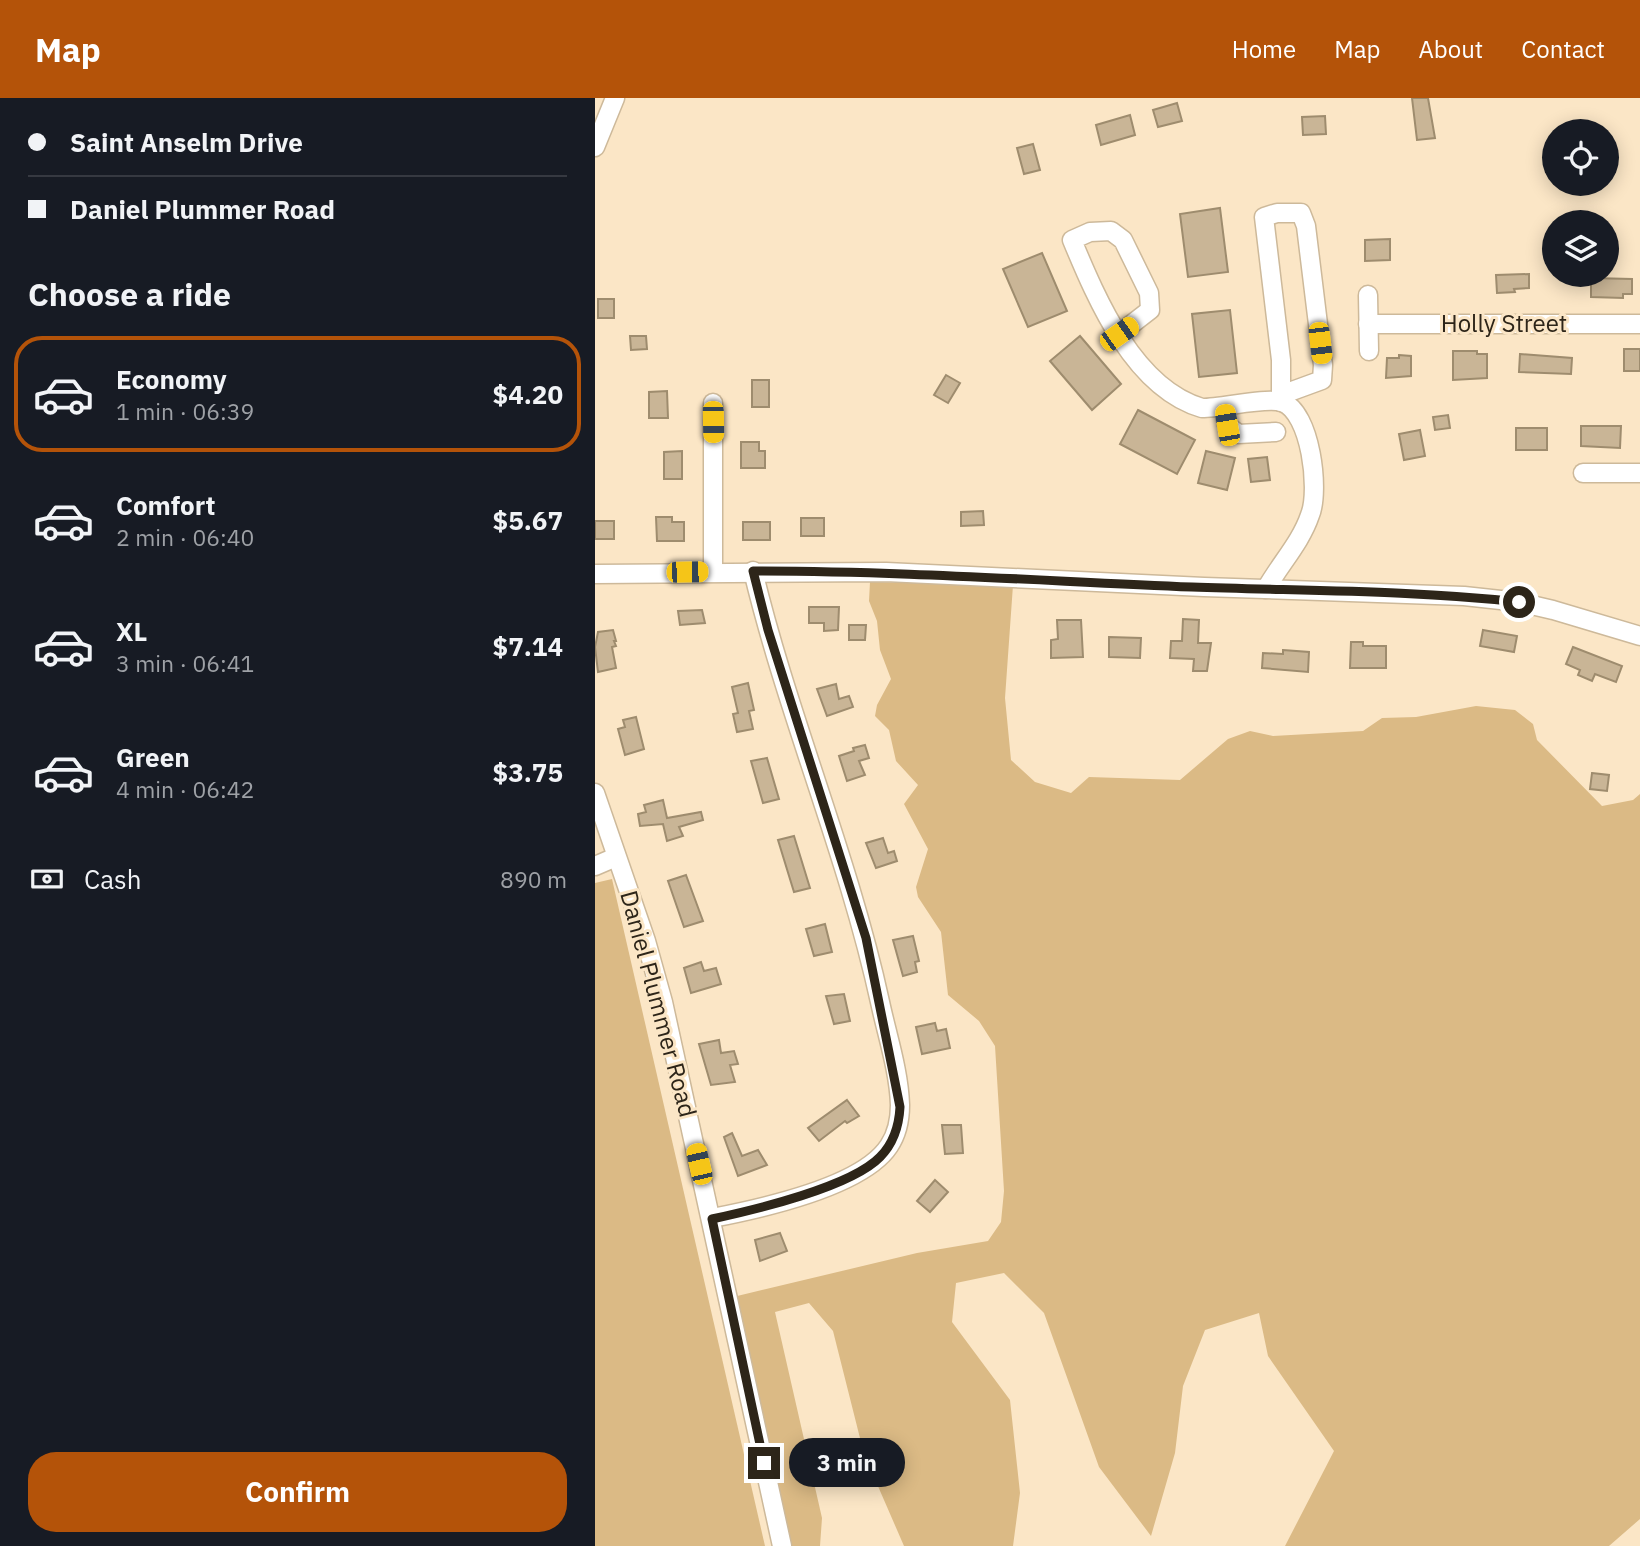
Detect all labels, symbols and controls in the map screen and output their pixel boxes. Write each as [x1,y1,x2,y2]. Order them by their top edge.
text: Map [35,28,101,71]
text: Home [1232,33,1296,65]
text: Map [1334,33,1380,65]
text: About [1418,33,1483,65]
text: Contact [1521,33,1605,65]
map controls [1542,119,1619,287]
button: locate [1542,119,1619,196]
text: Saint Anselm Drive [70,125,303,159]
text: Daniel Plummer Road [70,192,335,226]
button: layers [1542,210,1619,287]
text: Choose a ride [28,273,231,315]
street label: Holly Street [1441,307,1567,339]
car [1096,313,1143,355]
car [1308,321,1333,365]
text: Economy [116,362,227,396]
icon: car [32,363,95,426]
text: $4.20 [493,377,563,411]
text: 1 min · 06:39 [116,396,254,426]
car [703,401,724,443]
car [1214,402,1241,448]
text: Comfort [116,488,215,522]
icon: car [32,489,95,552]
text: $5.67 [493,503,563,537]
text: 2 min · 06:40 [116,522,254,552]
car [666,561,709,583]
route start [1503,586,1535,618]
text: XL [116,614,147,648]
icon: car [32,615,95,678]
text: $7.14 [493,629,563,663]
text: 3 min · 06:41 [116,648,254,678]
text: Green [116,740,190,774]
icon: car [32,741,95,804]
text: $3.75 [493,755,563,789]
text: 4 min · 06:42 [116,774,254,804]
icon: cash [28,860,66,898]
text: Cash [84,862,141,896]
text: 890 m [500,864,567,894]
street label: Daniel Plummer Road [613,887,705,1121]
car [685,1141,714,1187]
callout: 3 min [789,1438,904,1488]
route end [748,1447,780,1479]
text: 3 min [817,1447,877,1477]
button: Confirm [28,1452,567,1532]

